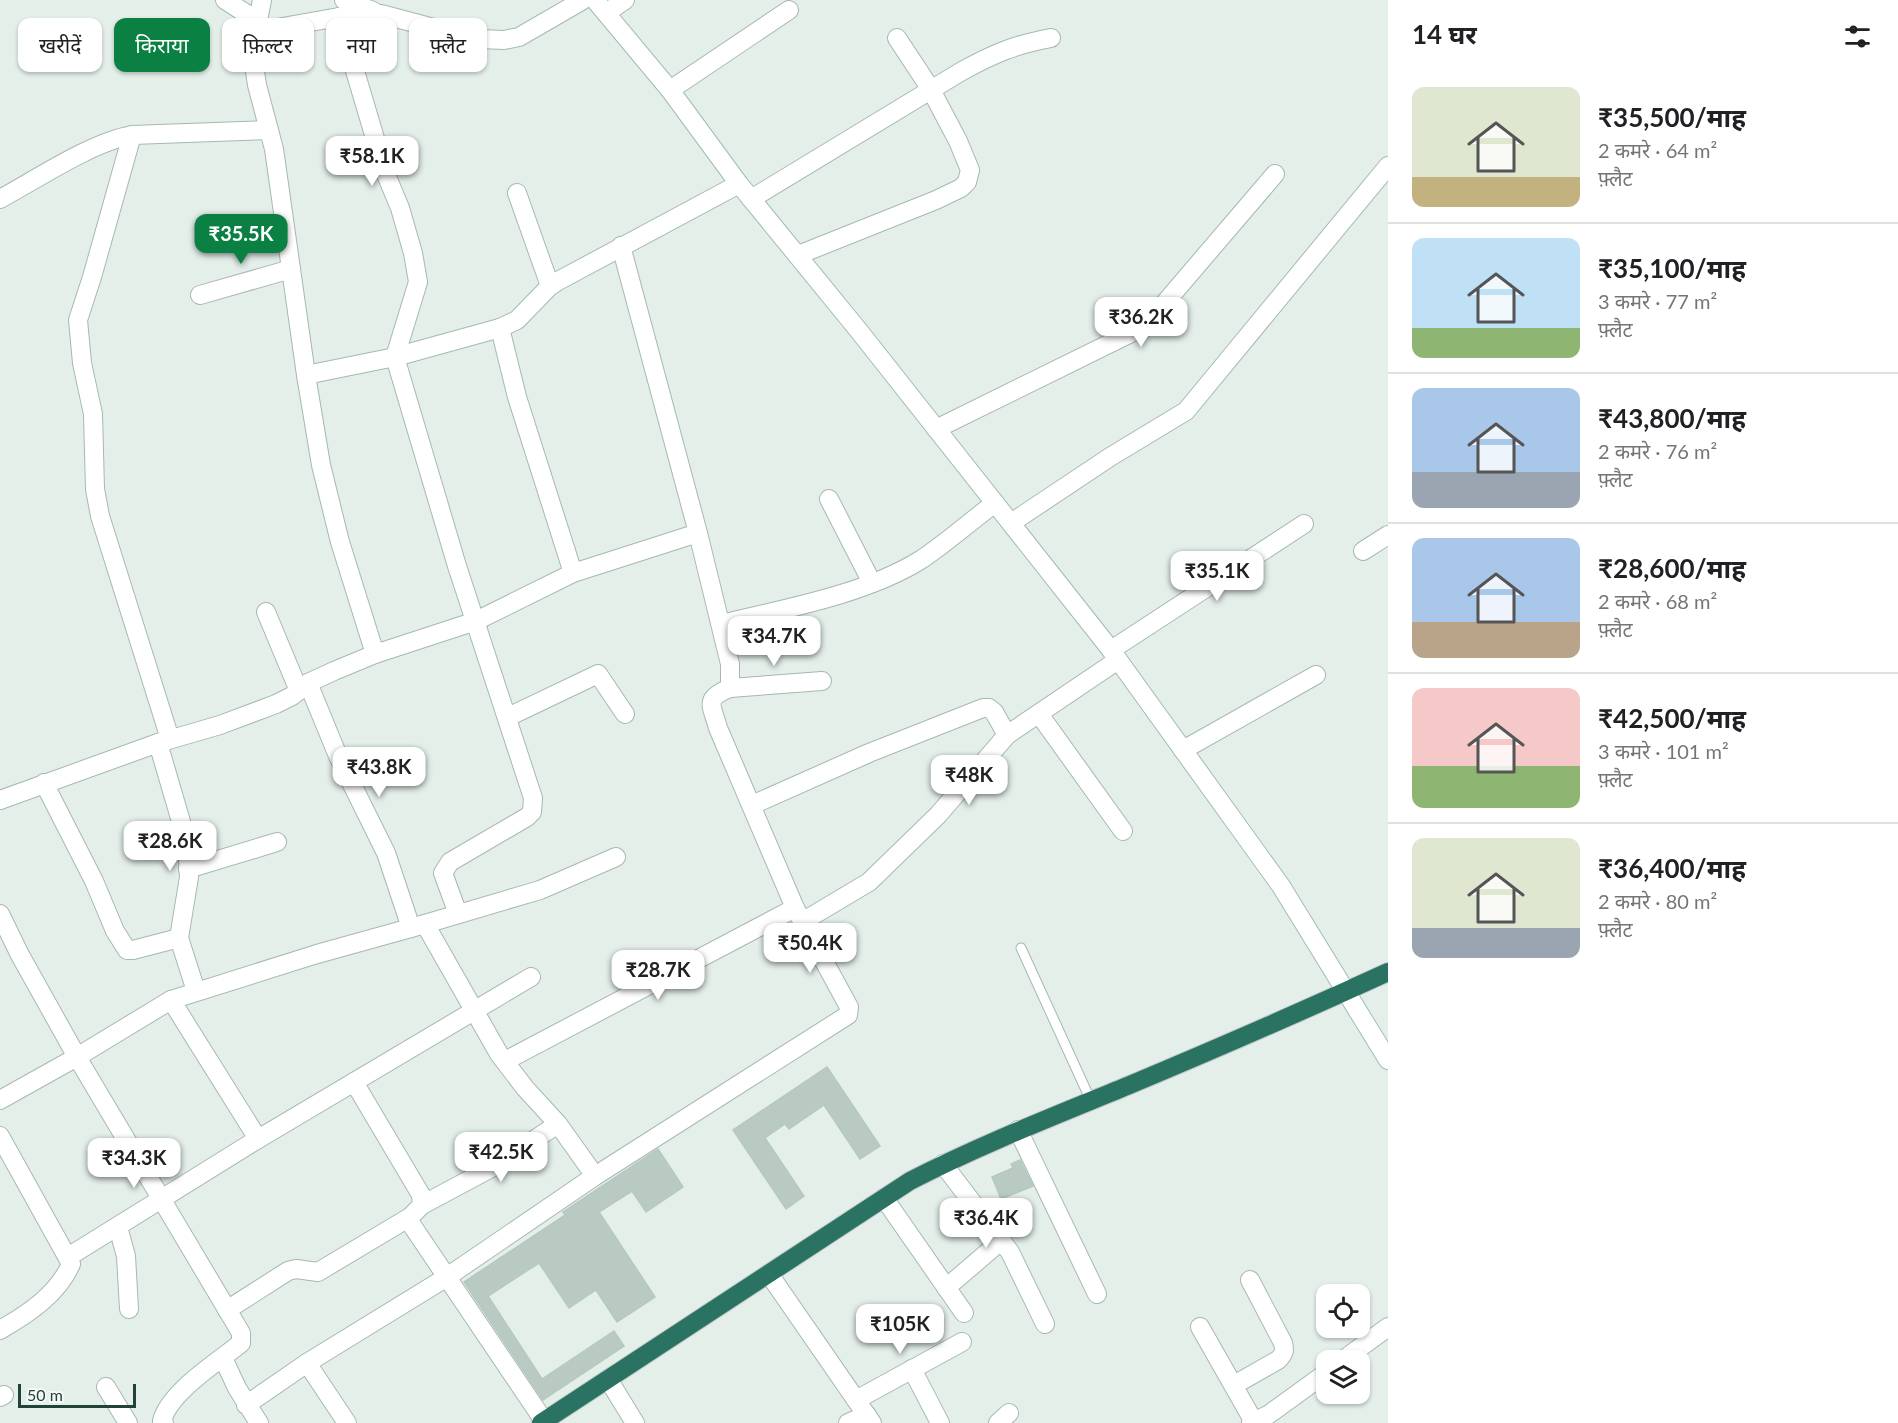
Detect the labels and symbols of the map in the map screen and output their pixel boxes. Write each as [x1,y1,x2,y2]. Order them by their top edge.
pin: ₹58.1K [323,136,421,187]
pin: ₹35.5K [192,214,290,265]
pin: ₹36.2K [1092,297,1190,348]
pin: ₹35.1K [1168,551,1266,602]
pin: ₹34.7K [725,616,823,667]
pin: ₹43.8K [330,747,428,798]
pin: ₹48K [933,755,1005,806]
pin: ₹28.6K [121,821,219,872]
pin: ₹50.4K [761,923,859,974]
pin: ₹28.7K [609,950,707,1001]
pin: ₹42.5K [452,1132,550,1183]
pin: ₹34.3K [85,1138,183,1189]
pin: ₹36.4K [937,1198,1035,1249]
pin: ₹105K [858,1304,942,1355]
scale bar [18,1381,136,1408]

